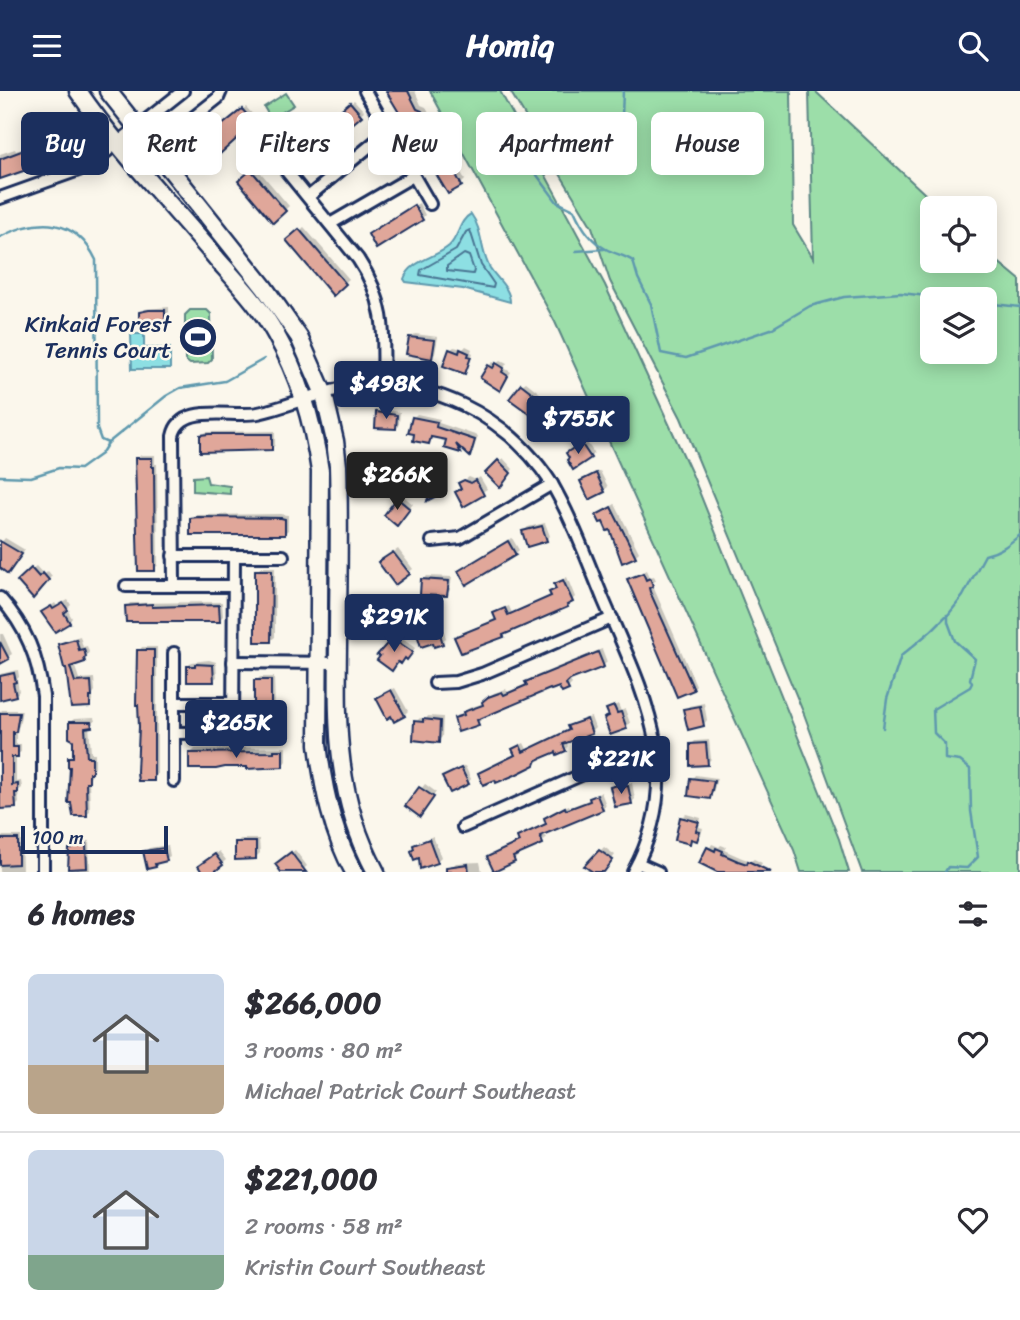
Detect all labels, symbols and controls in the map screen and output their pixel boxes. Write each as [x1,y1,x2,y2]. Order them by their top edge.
text: Homiq [466,17,554,74]
icon: menu [28,27,66,65]
icon: search [954,27,992,65]
chip: Buy [21,112,109,175]
chip: Rent [123,112,222,175]
chip: Filters [236,112,354,175]
chip: New [368,112,462,175]
chip: Apartment [476,112,637,175]
chip: House [651,112,764,175]
map controls [920,196,997,364]
button: locate [920,196,997,273]
button: layers [920,287,997,364]
place label: Kinkaid Forest Tennis Court [25,304,173,371]
sports icon: Kinkaid Forest Tennis Court [177,316,219,358]
pin: $498K [337,361,435,421]
text: $498K [350,363,422,404]
pin: $755K [529,397,627,456]
text: $755K [543,398,613,439]
pin: $266K [348,453,446,512]
text: $266K [363,454,431,495]
pin: $291K [345,595,443,654]
text: $291K [361,596,427,637]
pin: $265K [187,701,285,760]
text: $265K [201,702,271,743]
pin: $221K [572,737,670,796]
text: $221K [588,738,654,779]
text: 100 m [32,821,84,854]
scale bar [21,823,168,855]
text: 6 homes [28,887,135,941]
icon: filters [954,895,992,933]
text: $266,000 [245,976,382,1030]
icon: home [84,1002,168,1086]
icon: heart [954,1025,992,1063]
text: 3 rooms · 80 m² [245,1030,403,1071]
text: Michael Patrick Court Southeast [245,1071,576,1112]
text: $221,000 [245,1152,378,1206]
icon: home [84,1178,168,1262]
icon: heart [954,1201,992,1239]
text: 2 rooms · 58 m² [245,1206,403,1247]
text: Kristin Court Southeast [245,1247,486,1288]

